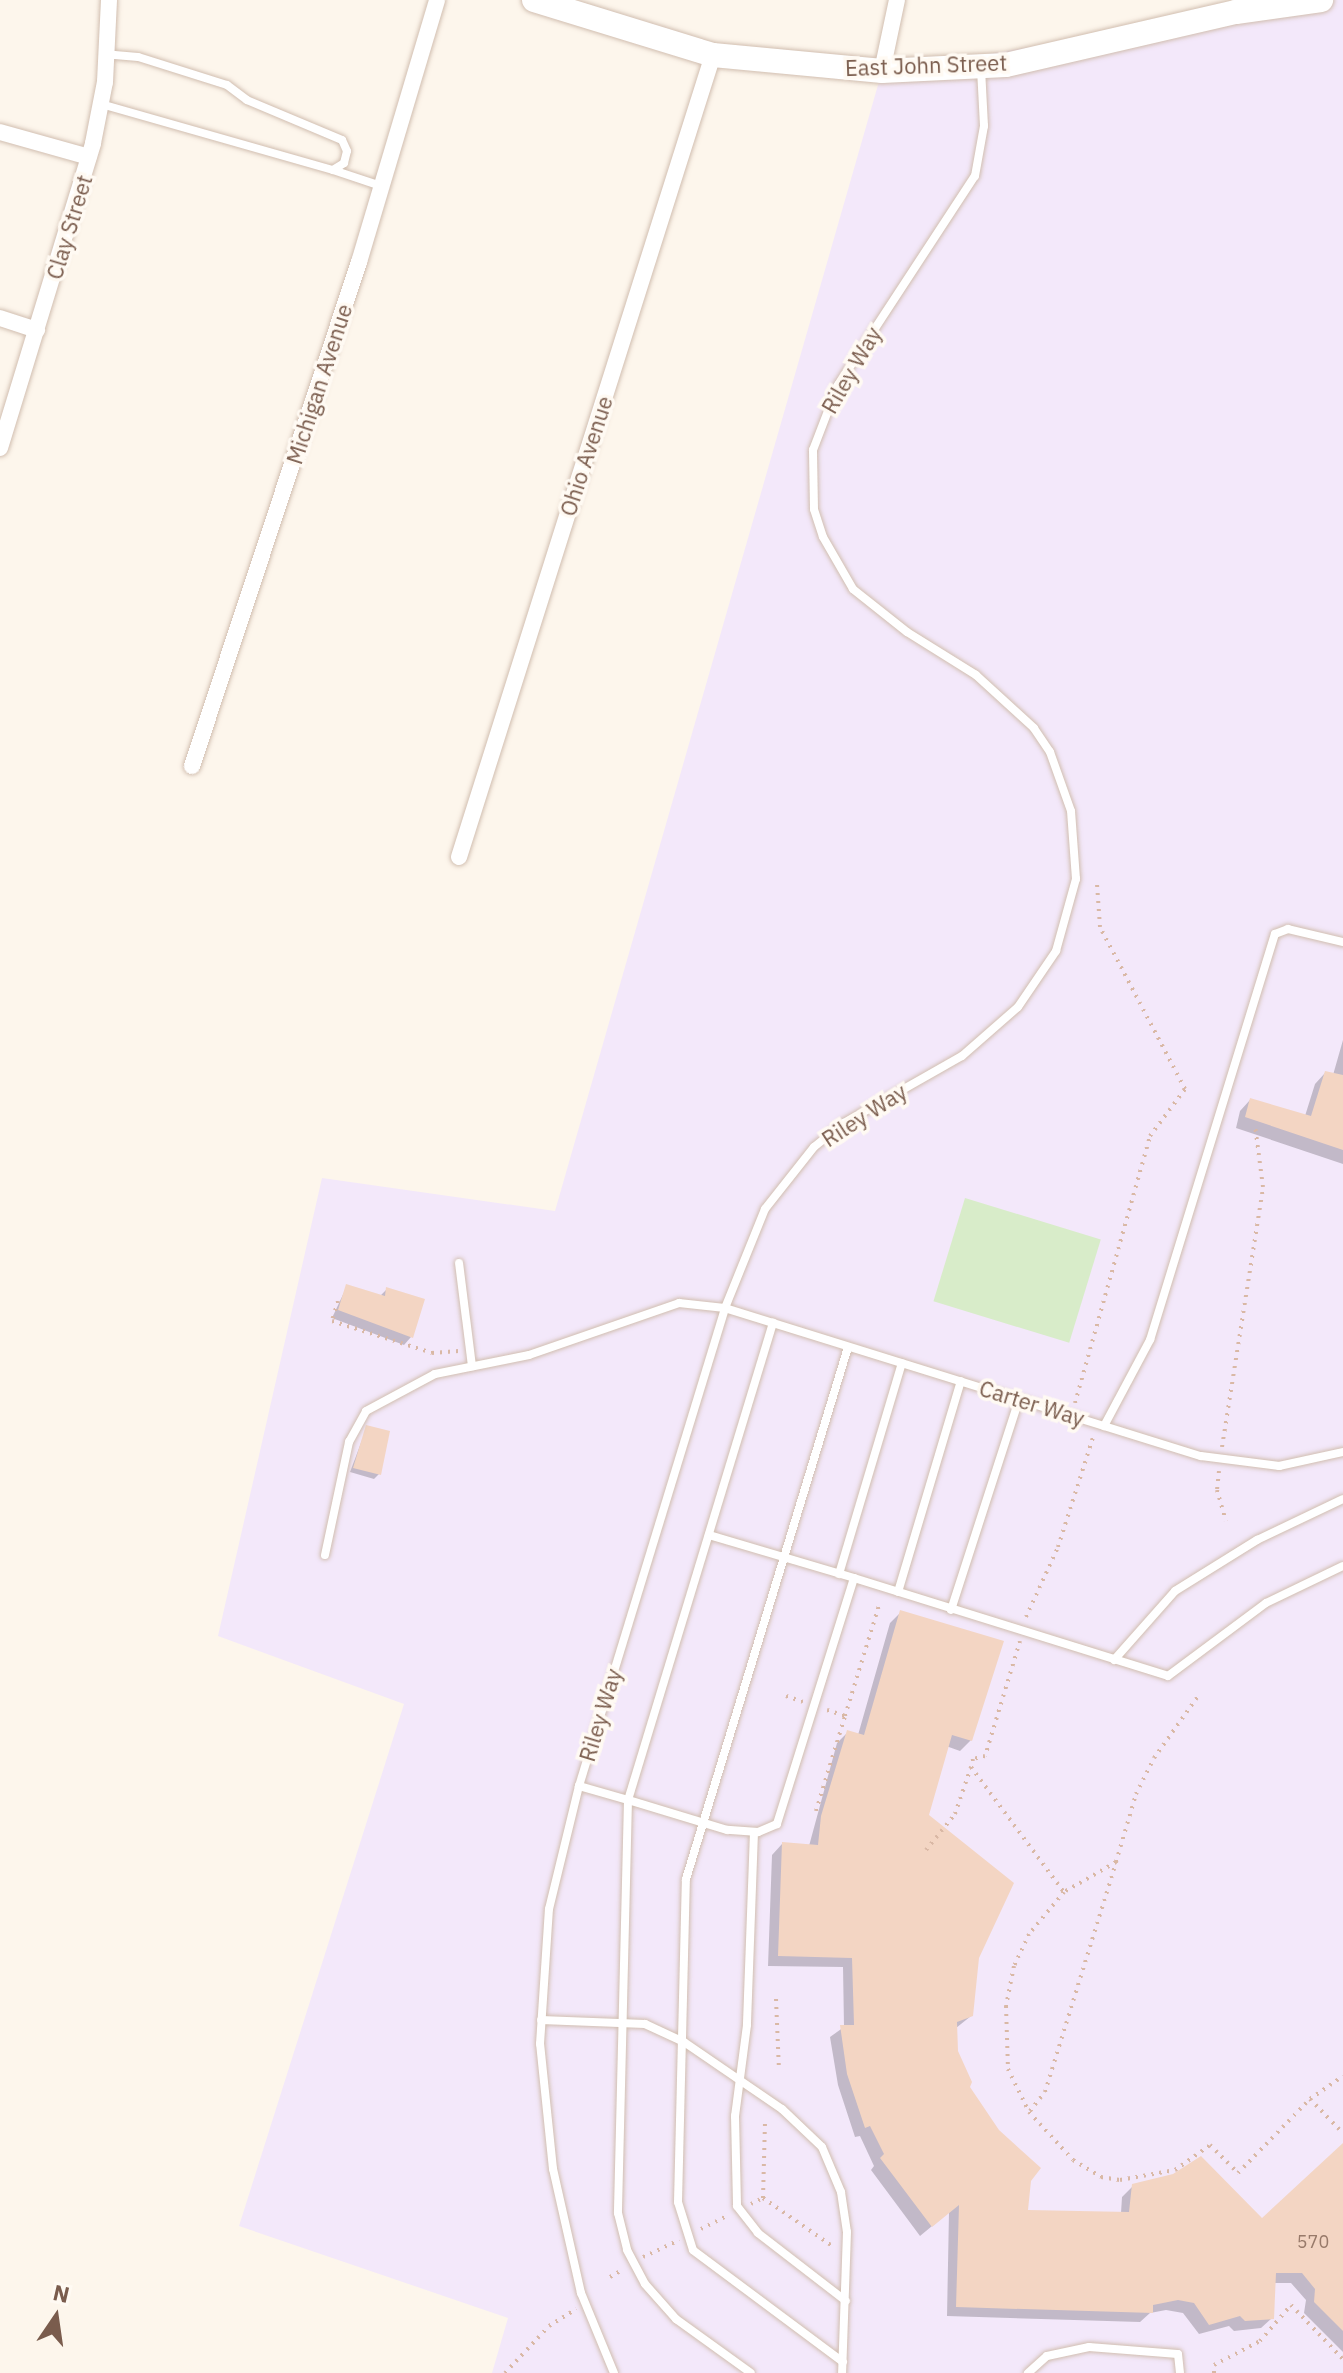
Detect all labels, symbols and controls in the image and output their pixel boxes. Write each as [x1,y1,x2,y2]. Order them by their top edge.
street label: East John Street [845,49,1007,81]
street label: Clay Street [41,172,97,282]
street label: Michigan Avenue [281,301,357,467]
street label: Riley Way [816,322,886,418]
street label: Ohio Avenue [554,393,618,519]
street label: Riley Way [817,1078,911,1152]
street label: Carter Way [976,1375,1088,1431]
street label: Riley Way [573,1665,627,1765]
house number: 570 [1297,2231,1329,2253]
north arrow [16,2277,96,2357]
text: N [50,2277,73,2309]

